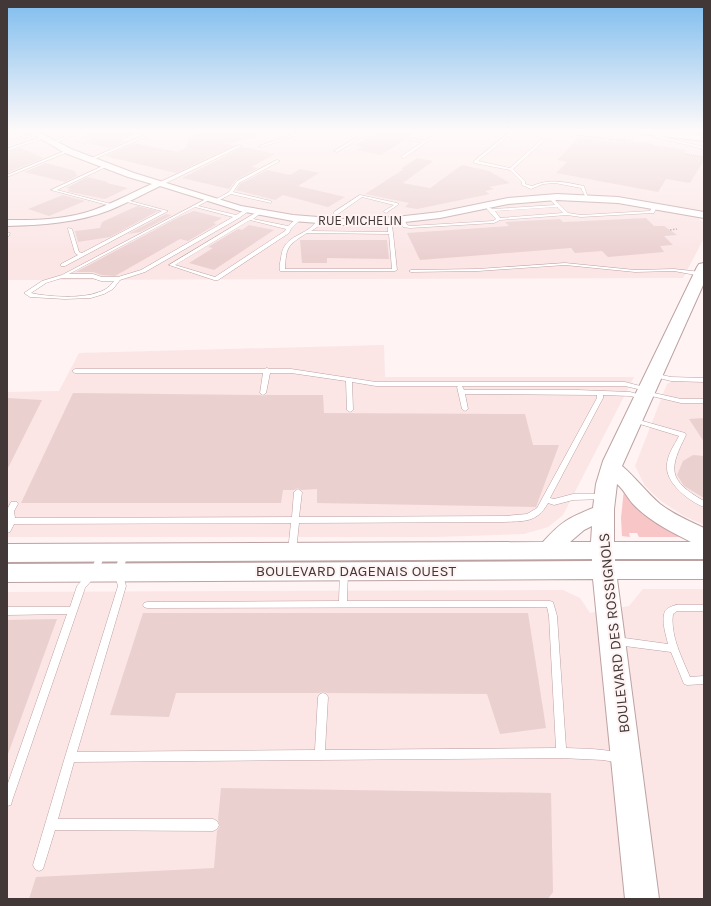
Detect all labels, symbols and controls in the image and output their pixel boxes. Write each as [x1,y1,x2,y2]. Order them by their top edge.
street label: RUE MICHELIN [318,213,402,228]
street label: BOULEVARD DES ROSSIGNOLS [595,532,633,734]
street label: BOULEVARD DAGENAIS OUEST [256,562,457,580]

